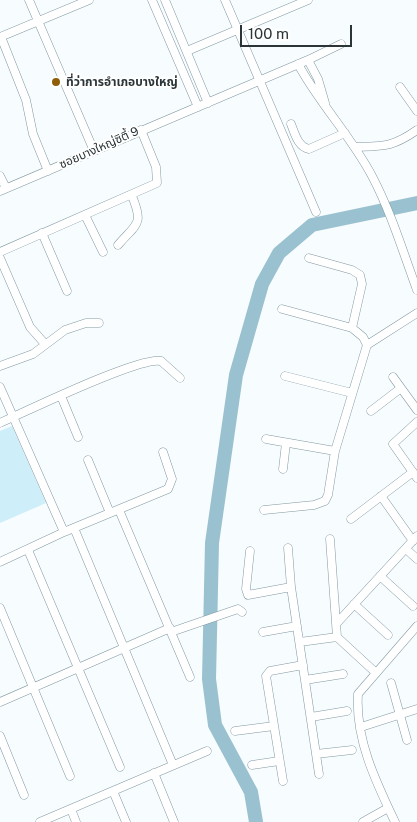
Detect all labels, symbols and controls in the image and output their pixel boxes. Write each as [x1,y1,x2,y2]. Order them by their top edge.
scale bar [242,15,354,47]
text: 100 m [248,25,289,42]
place label: ที่ว่าการอำเภอบางใหญ่ [66,75,178,89]
marker: ที่ว่าการอำเภอบางใหญ่ [50,76,62,88]
street label: ซอยบางใหญ่ซิตี้ 9 [57,124,141,172]

